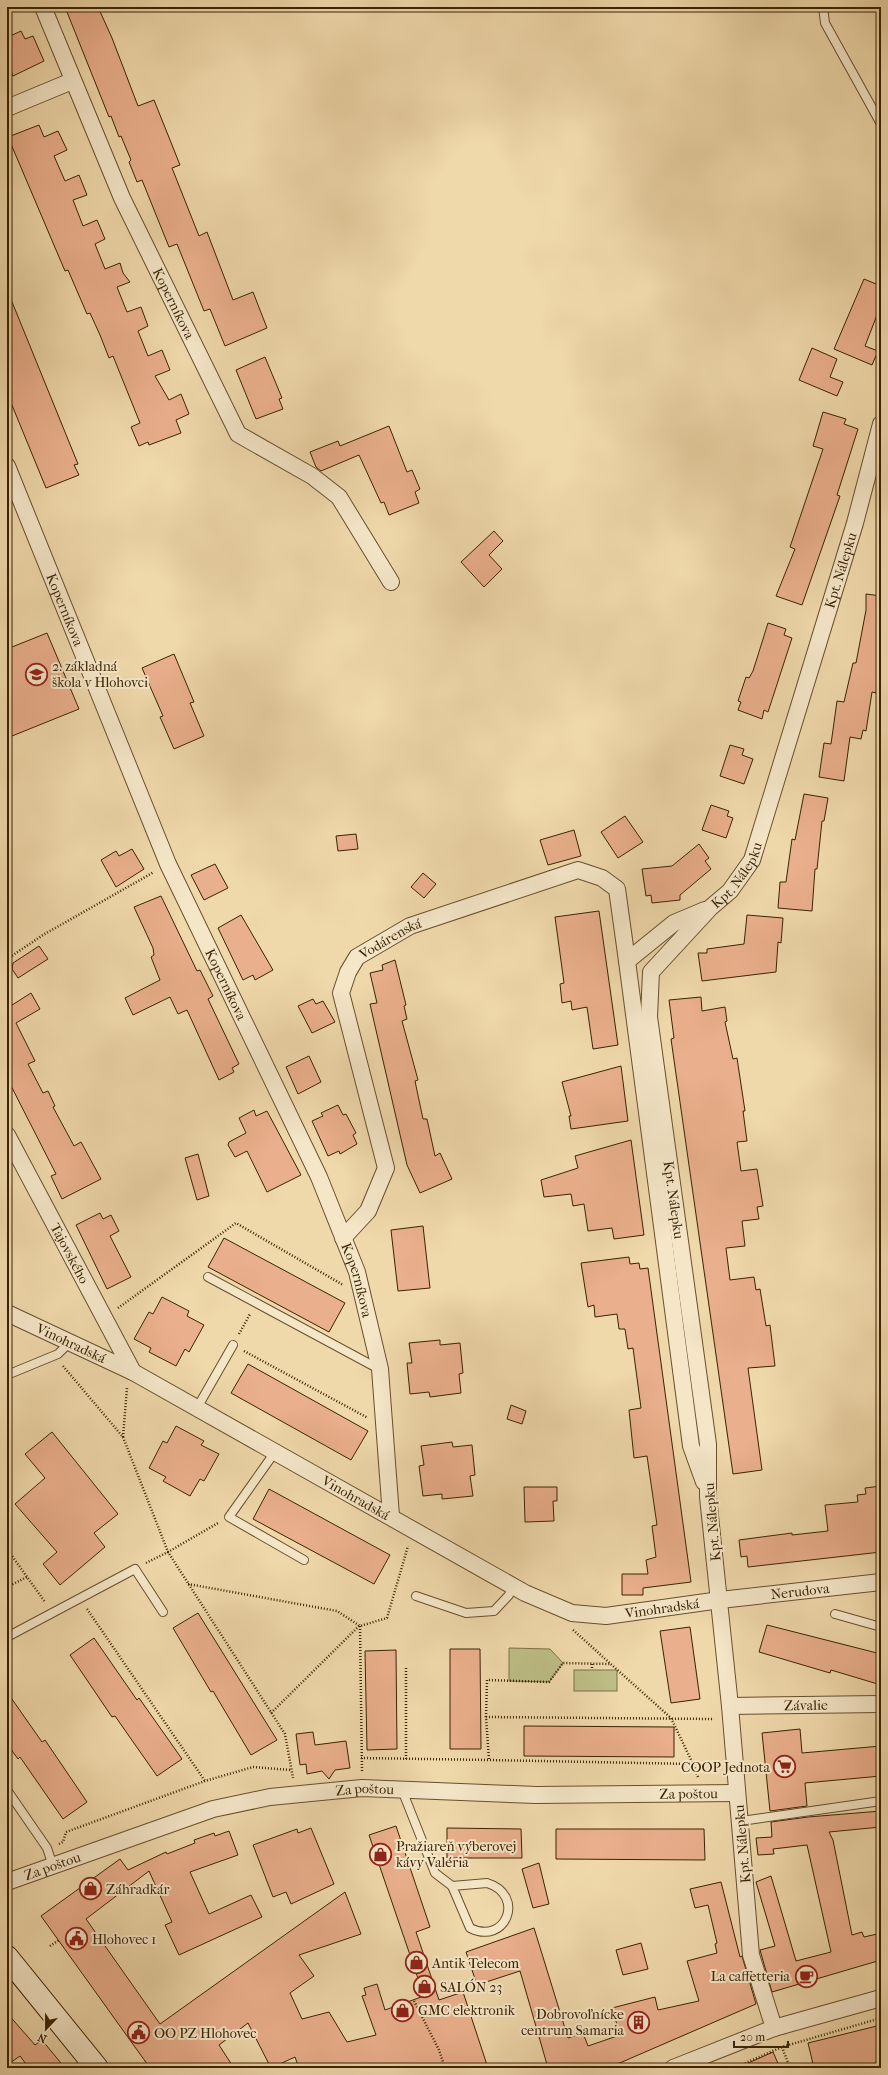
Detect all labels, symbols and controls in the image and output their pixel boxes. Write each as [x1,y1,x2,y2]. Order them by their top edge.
street label: Koperníkova [149,265,198,342]
street label: Kpt. Nálepku [821,530,861,610]
street label: Koperníkova [42,571,87,649]
place label: 2. základná škola v Hlohovci [52,658,148,691]
school or university icon: 2. základná škola v Hlohovci [24,661,50,687]
street label: Kpt. Nálepku [708,840,766,912]
street label: Vodárenská [355,915,424,963]
street label: Koperníkova [201,946,250,1023]
street label: Kpt. Nálepku [660,1160,687,1240]
street label: Tajovského [46,1220,92,1287]
street label: Koperníkova [337,1241,376,1320]
street label: Vinohradská [33,1320,109,1367]
street label: Vinohradská [318,1472,393,1524]
street label: Kpt. Nálepku [701,1482,724,1562]
street label: Nerudova [770,1580,831,1603]
street label: Vinohradská [623,1595,701,1622]
street label: Závalie [784,1697,828,1714]
supermarket icon: COOP Jednota [772,1754,798,1780]
place label: COOP Jednota [681,1759,771,1776]
street label: Za poštou [335,1780,395,1800]
street label: Za poštou [659,1785,718,1803]
street label: Kpt. Nálepku [731,1804,754,1884]
place label: Pražiareň výberovej kávy Valéria [396,1838,516,1871]
shop icon: Pražiareň výberovej kávy Valéria [367,1841,393,1867]
street label: Za poštou [22,1849,83,1884]
shop icon: Záhradkár [77,1876,103,1902]
place label: Záhradkár [106,1881,170,1898]
public building icon: Hlohovec 1 [64,1926,90,1952]
place label: Hlohovec 1 [92,1931,156,1948]
shop icon: Antik Telecom [404,1950,430,1976]
place label: Antik Telecom [431,1955,519,1972]
cafe icon: La caffetteria [793,1963,819,1989]
place label: La caffetteria [711,1968,791,1985]
shop icon: SALÓN 23 [412,1974,438,2000]
place label: SALÓN 23 [440,1978,502,1996]
shop icon: GMC elektronik [390,1997,416,2023]
place label: GMC elektronik [418,2002,516,2019]
place label: Dobrovoľnícke centrum Samaria [521,2006,625,2039]
north arrow [26,2009,66,2049]
building icon: Dobrovoľnícke centrum Samaria [626,2009,652,2035]
public building icon: OO PZ Hlohovec [125,2020,151,2046]
scale bar [734,2023,788,2049]
place label: OO PZ Hlohovec [154,2025,256,2042]
text: N [36,2030,49,2045]
text: 20 m [740,2030,765,2044]

